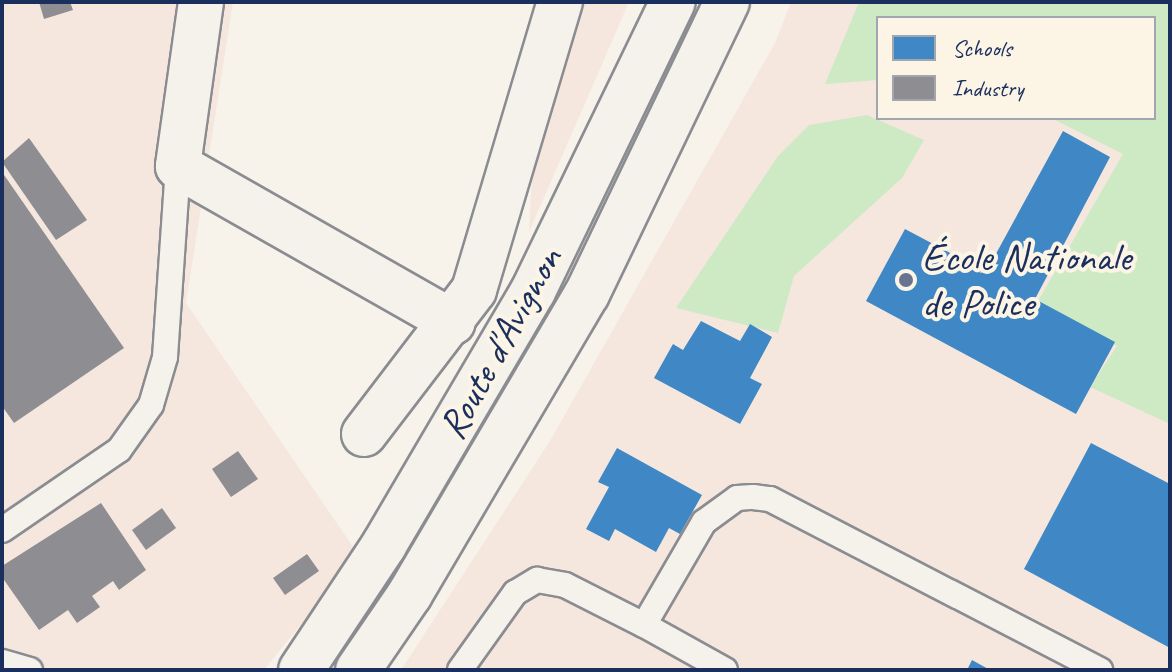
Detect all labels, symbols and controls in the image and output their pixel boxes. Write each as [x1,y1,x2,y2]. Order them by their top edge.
legend [876,16,1156,120]
text: Schools [952,33,1012,63]
text: Industry [952,73,1023,103]
place label: École Nationale de Police [922,233,1133,327]
street label: Route d'Avignon [428,239,572,447]
marker: École Nationale de Police [897,271,915,289]

